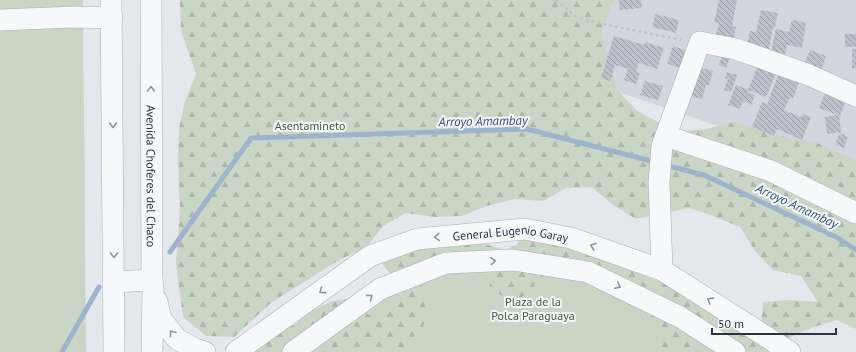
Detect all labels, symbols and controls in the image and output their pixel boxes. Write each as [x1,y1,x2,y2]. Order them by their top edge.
one-way arrow [147,86,155,92]
street label: Avenida Choferes del Chaco [144,105,159,247]
water label: Arroyo Amambay [437,112,529,130]
park label: Asentamineto [275,118,345,133]
one-way arrow [109,122,117,128]
water label: Arroyo Amambay [752,179,842,233]
street label: General Eugenio Garay [452,221,570,245]
one-way arrow [434,232,440,241]
one-way arrow [590,242,597,250]
one-way arrow [110,252,118,258]
one-way arrow [490,257,496,265]
one-way arrow [614,282,621,289]
one-way arrow [319,286,326,293]
one-way arrow [365,294,372,301]
park label: Plaza de la Polca Paraguaya [491,294,575,323]
one-way arrow [707,297,714,305]
scale bar [712,310,836,336]
text: 50 m [718,316,744,331]
one-way arrow [170,330,177,338]

